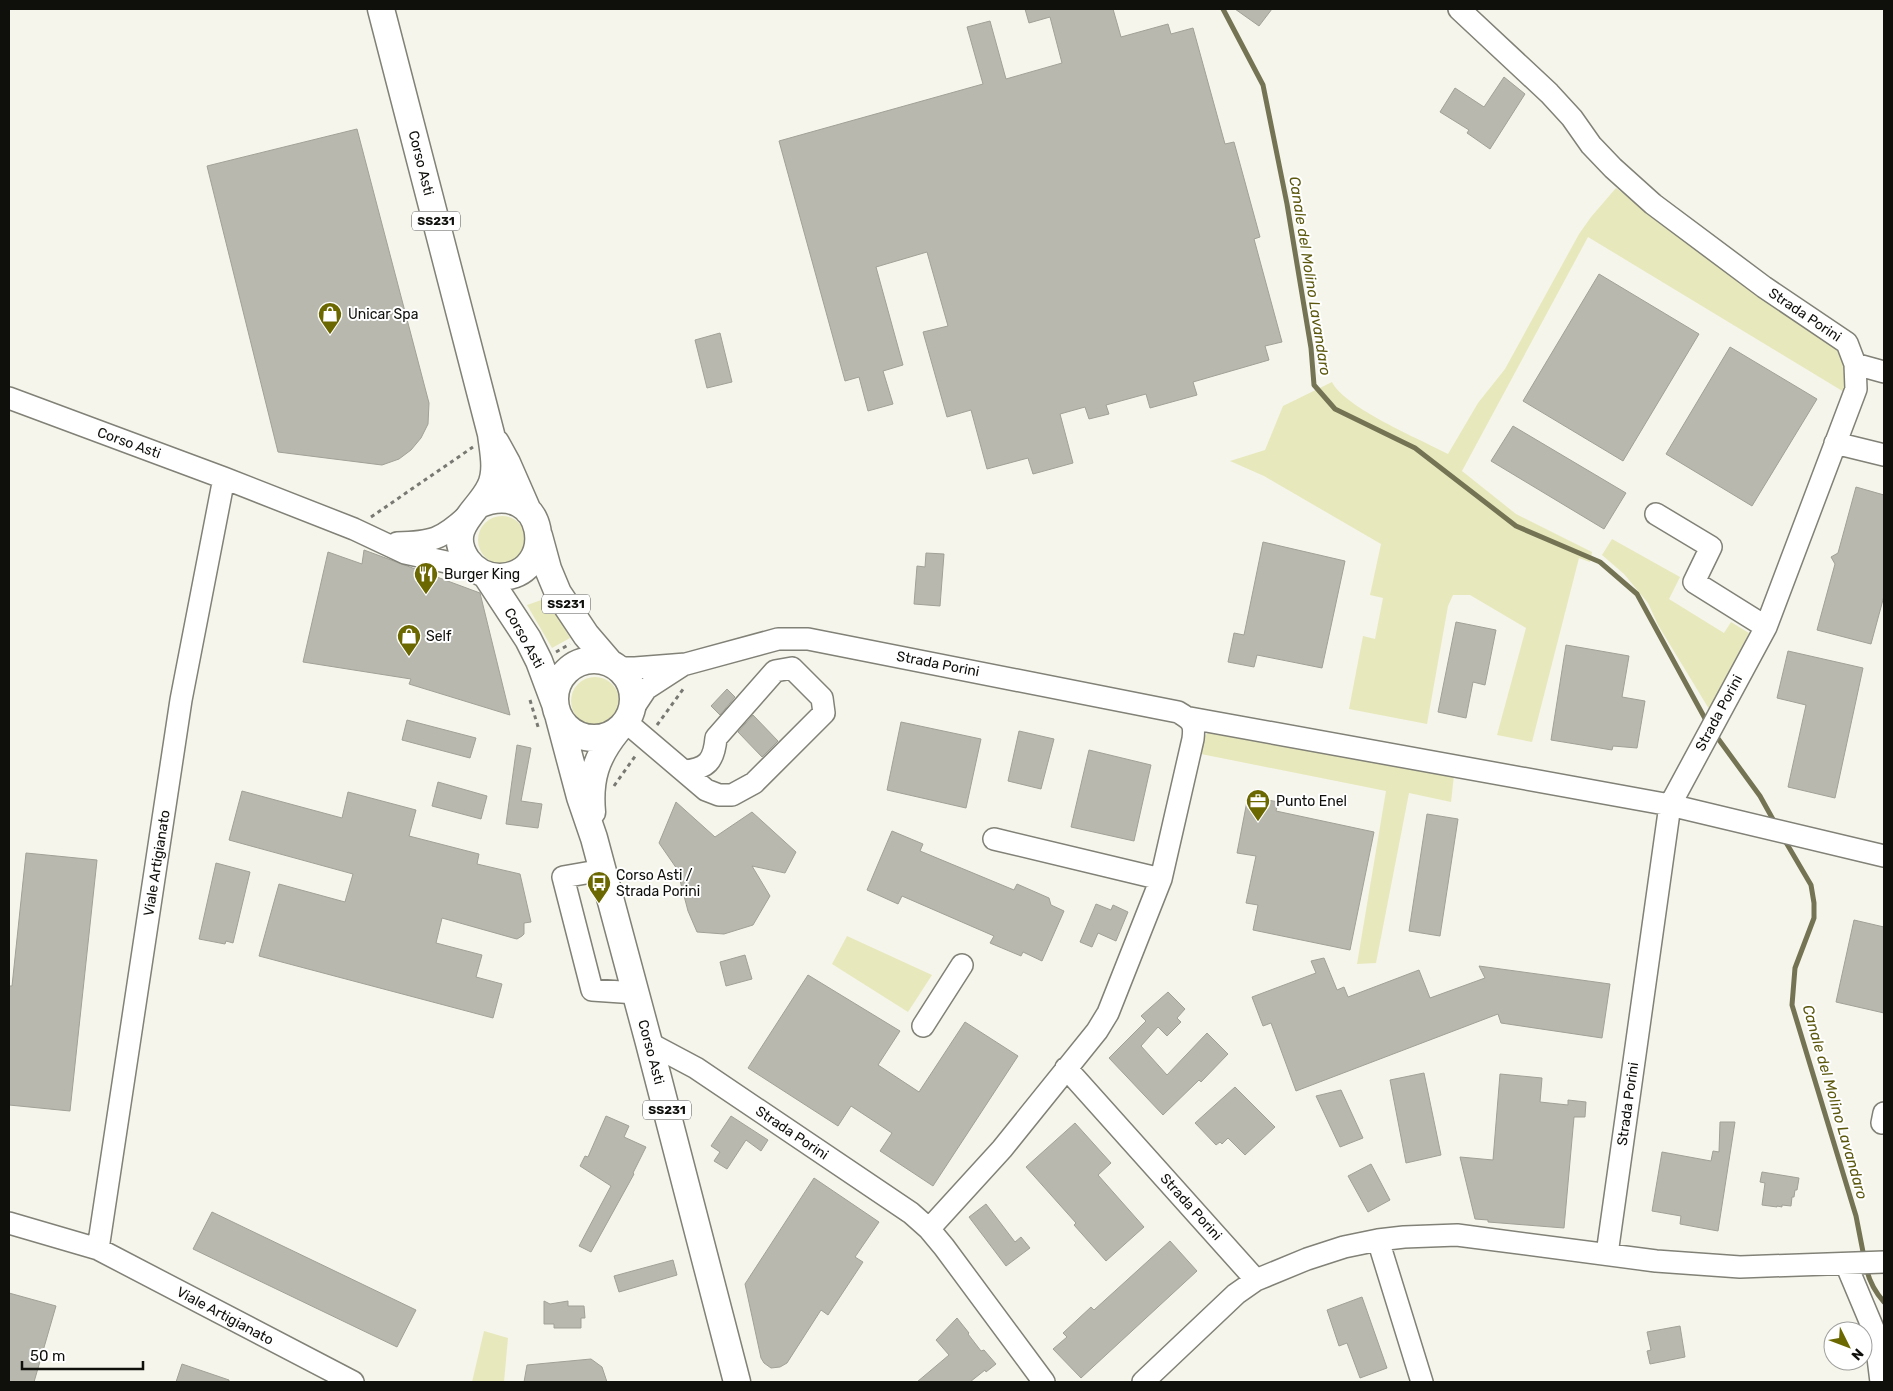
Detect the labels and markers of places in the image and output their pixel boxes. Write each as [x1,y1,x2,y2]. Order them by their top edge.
shop icon: Unicar Spa [317,301,343,335]
place label: Unicar Spa [348,306,418,323]
restaurant icon: Burger King [413,561,439,595]
place label: Burger King [444,566,520,583]
shop icon: Self [396,623,422,657]
place label: Self [426,628,452,645]
office icon: Punto Enel [1245,788,1271,822]
place label: Punto Enel [1276,793,1347,810]
place label: Corso Asti / Strada Porini [616,867,700,900]
bus stop icon: Corso Asti / Strada Porini [586,870,612,904]

